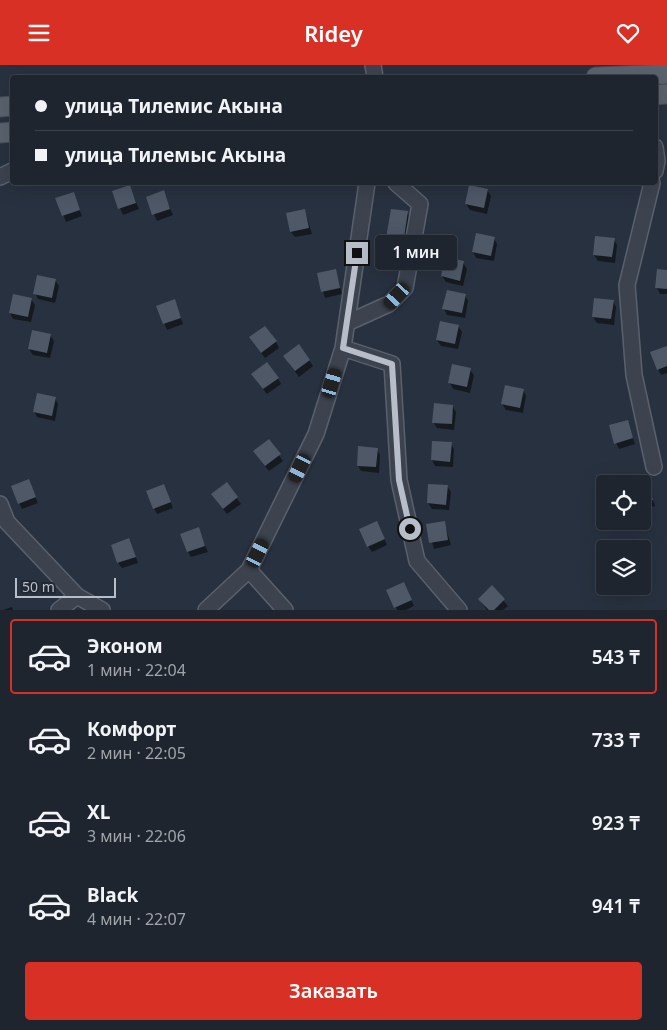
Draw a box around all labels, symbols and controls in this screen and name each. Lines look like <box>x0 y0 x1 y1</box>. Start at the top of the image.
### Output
text: Ridey <box>304 18 363 48</box>
icon: menu <box>25 19 53 47</box>
icon: heart <box>614 19 642 47</box>
text: улица Тилемис Акына <box>65 93 283 119</box>
text: улица Тилемыс Акына <box>65 142 286 168</box>
callout: 1 мин <box>374 235 457 271</box>
text: 1 мин <box>393 241 440 263</box>
route end <box>346 242 368 264</box>
car <box>381 280 412 312</box>
car <box>320 366 343 400</box>
car <box>286 451 313 485</box>
map controls <box>596 475 651 595</box>
button: locate <box>596 475 651 530</box>
route start <box>399 518 421 540</box>
car <box>244 536 271 570</box>
button: layers <box>596 540 651 595</box>
scale bar <box>15 575 116 598</box>
text: 50 m <box>22 577 55 596</box>
text: Эконом <box>87 633 163 659</box>
icon: car <box>27 634 72 679</box>
text: 543 ₸ <box>592 644 640 670</box>
text: 1 мин · 22:04 <box>87 659 186 681</box>
text: Комфорт <box>87 716 176 742</box>
icon: car <box>27 717 72 762</box>
text: 733 ₸ <box>592 727 640 753</box>
text: 2 мин · 22:05 <box>87 742 186 764</box>
text: XL <box>87 799 110 825</box>
icon: car <box>27 800 72 845</box>
text: 923 ₸ <box>592 810 640 836</box>
text: 3 мин · 22:06 <box>87 825 186 847</box>
text: Black <box>87 882 138 908</box>
icon: car <box>27 883 72 928</box>
text: 941 ₸ <box>592 893 640 919</box>
text: 4 мин · 22:07 <box>87 908 186 930</box>
button: Заказать <box>25 962 642 1020</box>

